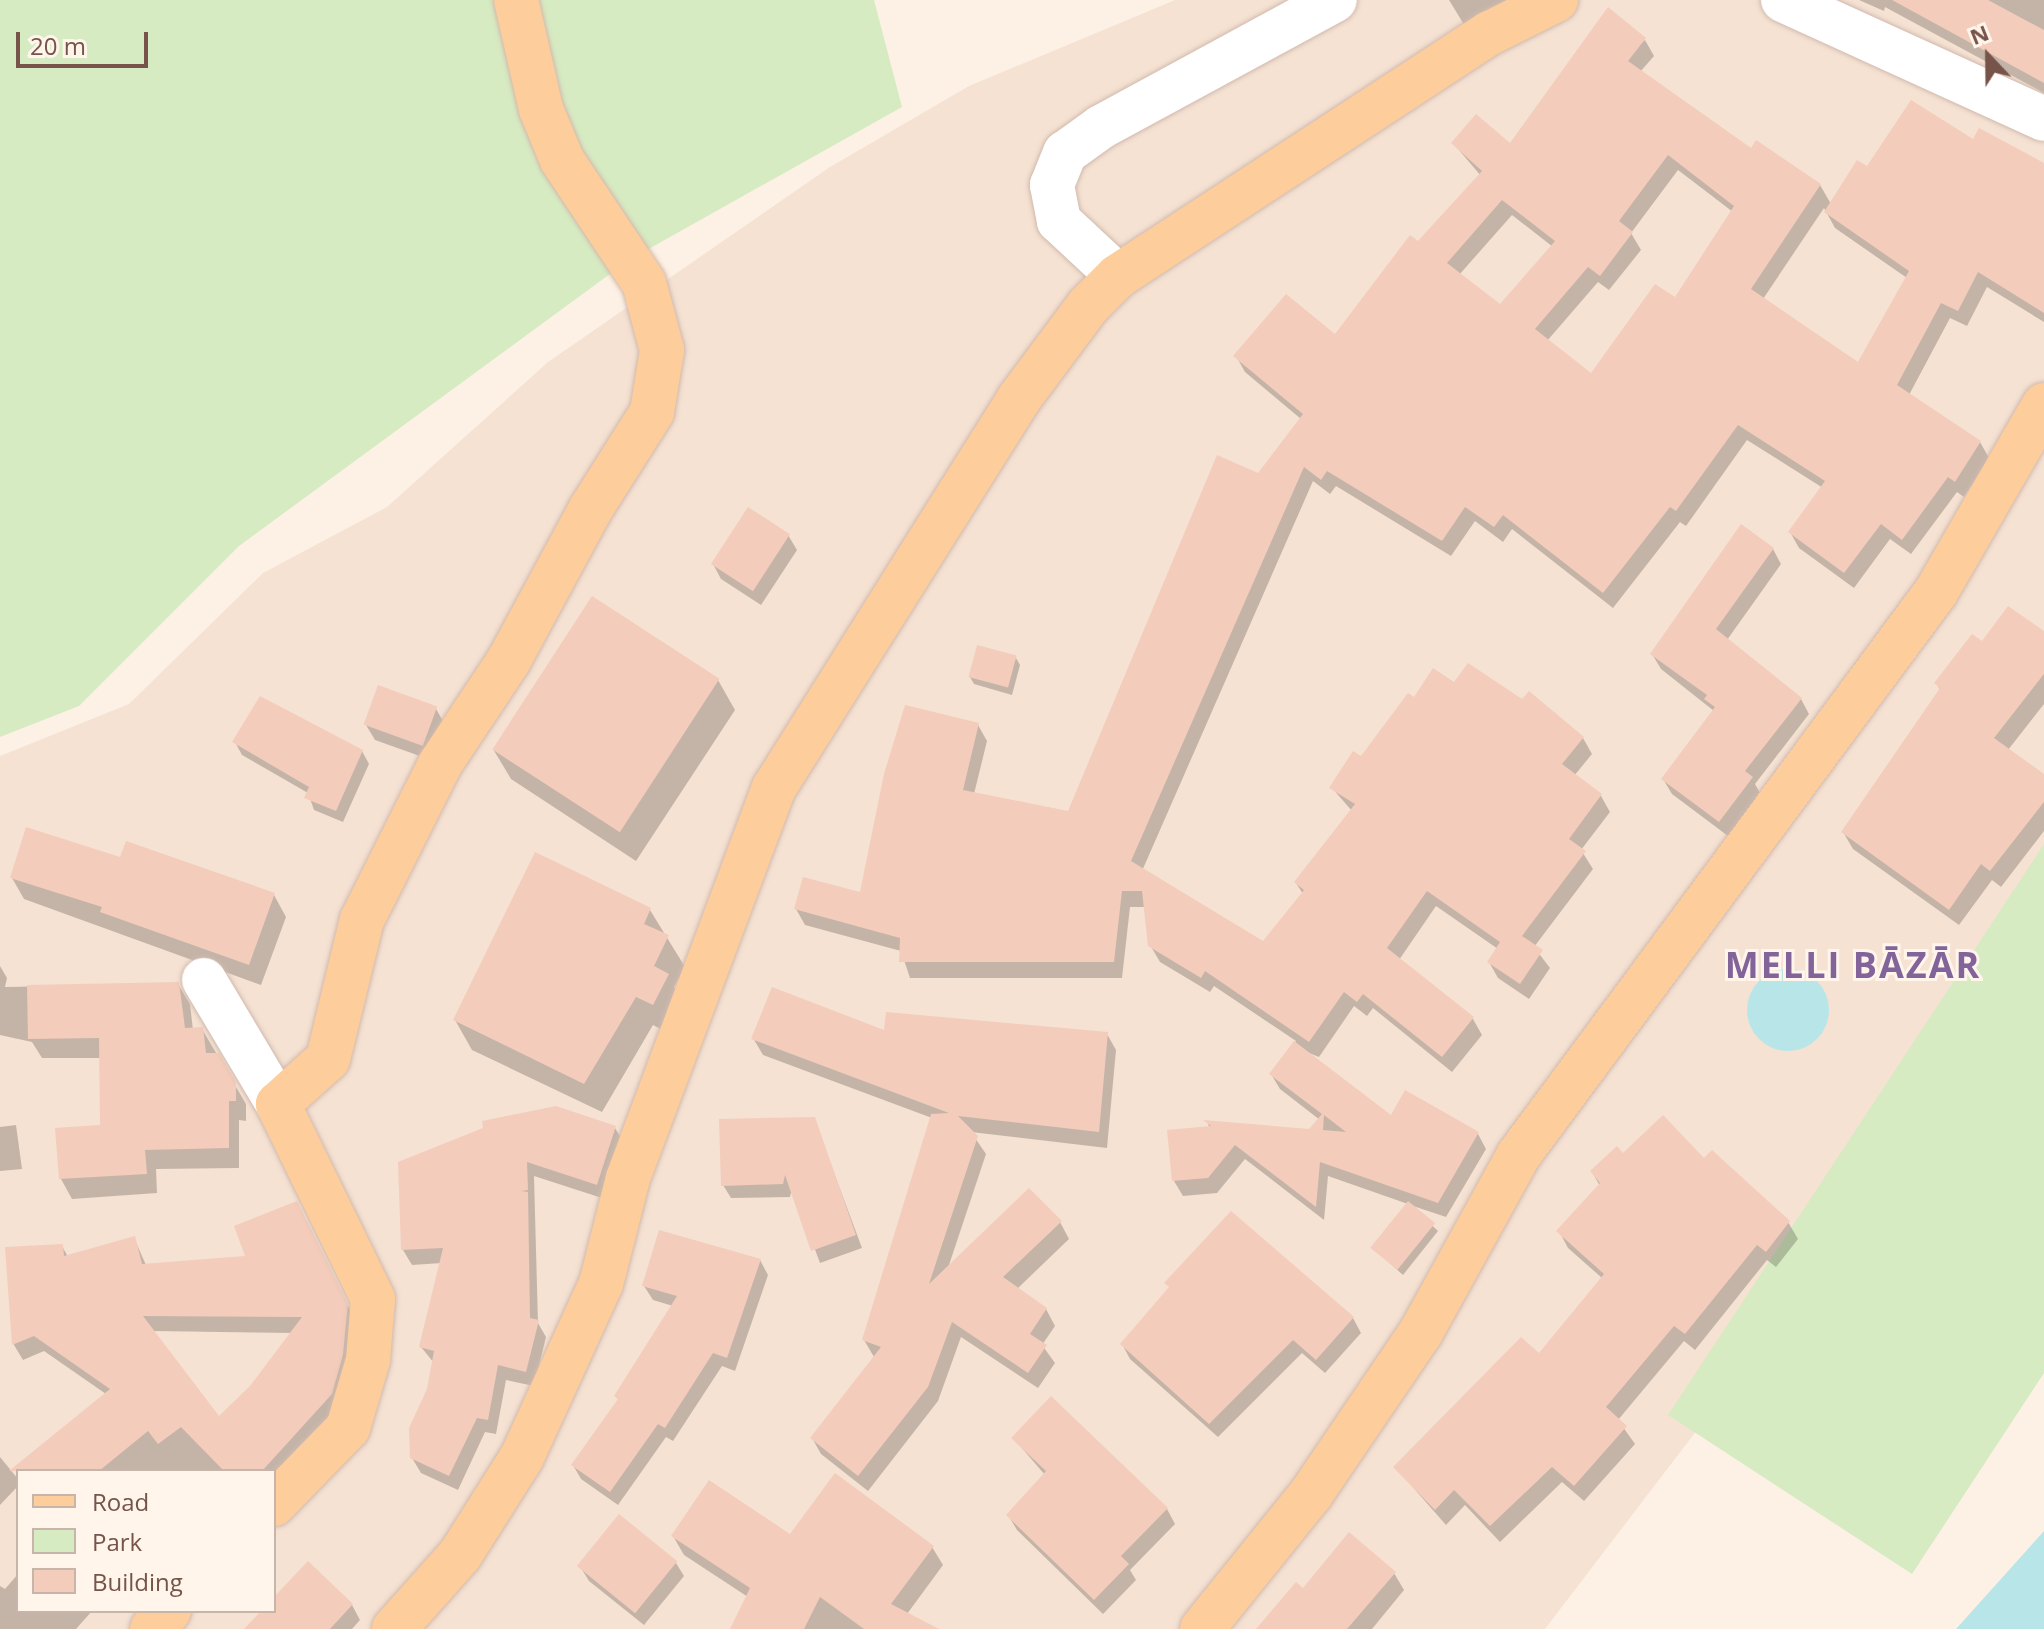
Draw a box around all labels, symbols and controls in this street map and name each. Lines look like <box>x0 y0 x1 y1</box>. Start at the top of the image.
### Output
scale bar <box>20 16 152 66</box>
north arrow <box>1948 16 2028 96</box>
text: N <box>1965 16 1993 51</box>
text: 20 m <box>30 29 86 62</box>
district label: MELLI BĀZĀR <box>1725 943 1981 987</box>
legend <box>16 1469 276 1613</box>
text: Road <box>92 1485 149 1518</box>
text: Park <box>92 1525 142 1558</box>
text: Building <box>92 1565 183 1598</box>

